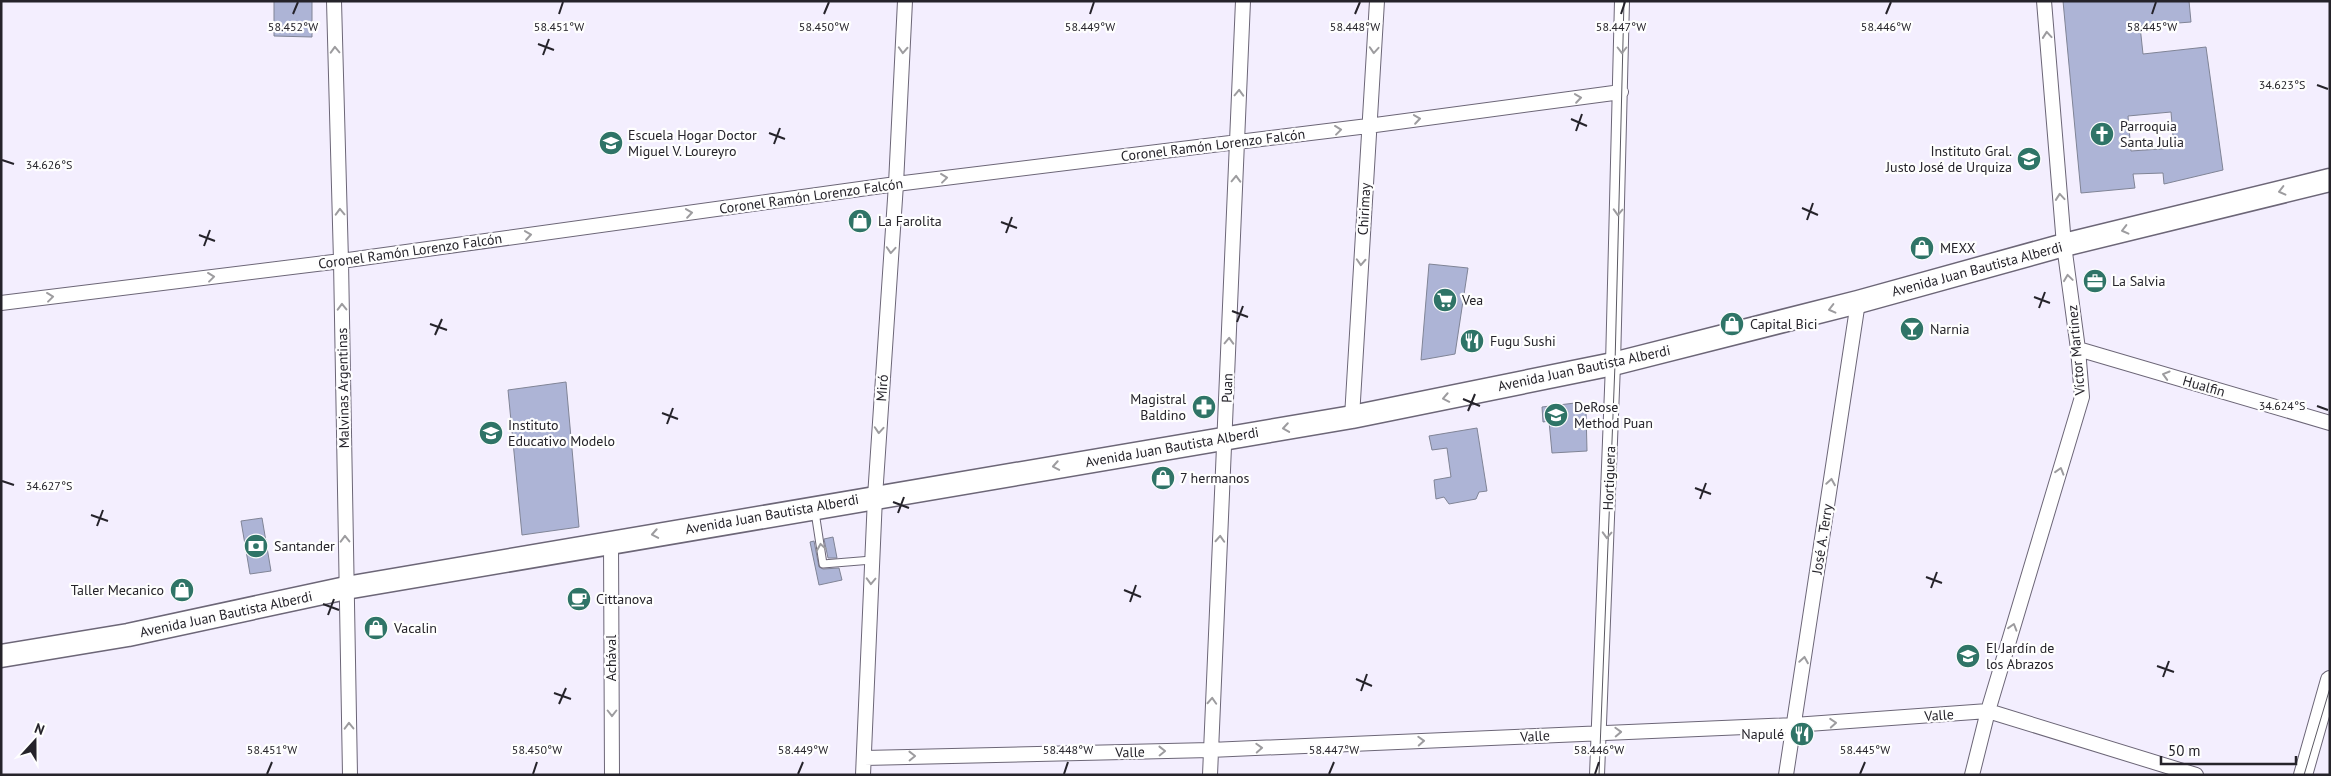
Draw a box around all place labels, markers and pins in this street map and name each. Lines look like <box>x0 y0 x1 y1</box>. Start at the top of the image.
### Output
place label: Parroquia Santa Julia <box>2120 117 2184 151</box>
church icon: Parroquia Santa Julia <box>2089 121 2115 147</box>
place label: Escuela Hogar Doctor Miguel V. Loureyro <box>628 126 757 160</box>
school or university icon: Escuela Hogar Doctor Miguel V. Loureyro <box>598 130 624 156</box>
place label: Instituto Gral. Justo José de Urquiza <box>1885 142 2012 176</box>
school or university icon: Instituto Gral. Justo José de Urquiza <box>2016 146 2042 172</box>
shop icon: La Farolita <box>847 208 873 234</box>
place label: La Farolita <box>878 212 942 230</box>
shop icon: MEXX <box>1909 235 1935 261</box>
place label: MEXX <box>1940 239 1976 257</box>
office icon: La Salvia <box>2082 268 2108 294</box>
place label: La Salvia <box>2112 272 2166 290</box>
supermarket icon: Vea <box>1432 287 1458 313</box>
place label: Vea <box>1461 291 1483 309</box>
shop icon: Capital Bici <box>1719 311 1745 337</box>
place label: Capital Bici <box>1750 315 1818 333</box>
bar icon: Narnia <box>1899 316 1925 342</box>
place label: Narnia <box>1930 320 1970 338</box>
restaurant icon: Fugu Sushi <box>1459 328 1485 354</box>
place label: Fugu Sushi <box>1490 332 1556 350</box>
place label: Magistral Baldino <box>1130 390 1186 424</box>
pharmacy icon: Magistral Baldino <box>1191 394 1217 420</box>
place label: DeRose Method Puan <box>1574 398 1653 432</box>
school or university icon: DeRose Method Puan <box>1543 402 1569 428</box>
place label: Instituto Educativo Modelo <box>508 416 615 450</box>
school or university icon: Instituto Educativo Modelo <box>478 420 504 446</box>
shop icon: 7 hermanos <box>1150 465 1176 491</box>
place label: 7 hermanos <box>1180 469 1250 487</box>
bank icon: Santander <box>243 533 269 559</box>
place label: Santander <box>274 537 335 555</box>
shop icon: Taller Mecanico <box>169 577 195 603</box>
place label: Taller Mecanico <box>71 581 164 599</box>
cafe icon: Cittanova <box>566 586 592 612</box>
place label: Cittanova <box>596 590 653 608</box>
shop icon: Vacalin <box>363 615 389 641</box>
place label: Vacalin <box>393 619 437 637</box>
place label: El Jardín de los Abrazos <box>1986 639 2054 673</box>
school or university icon: El Jardín de los Abrazos <box>1955 643 1981 669</box>
restaurant icon: Napulé <box>1789 721 1815 747</box>
place label: Napulé <box>1741 725 1784 743</box>

